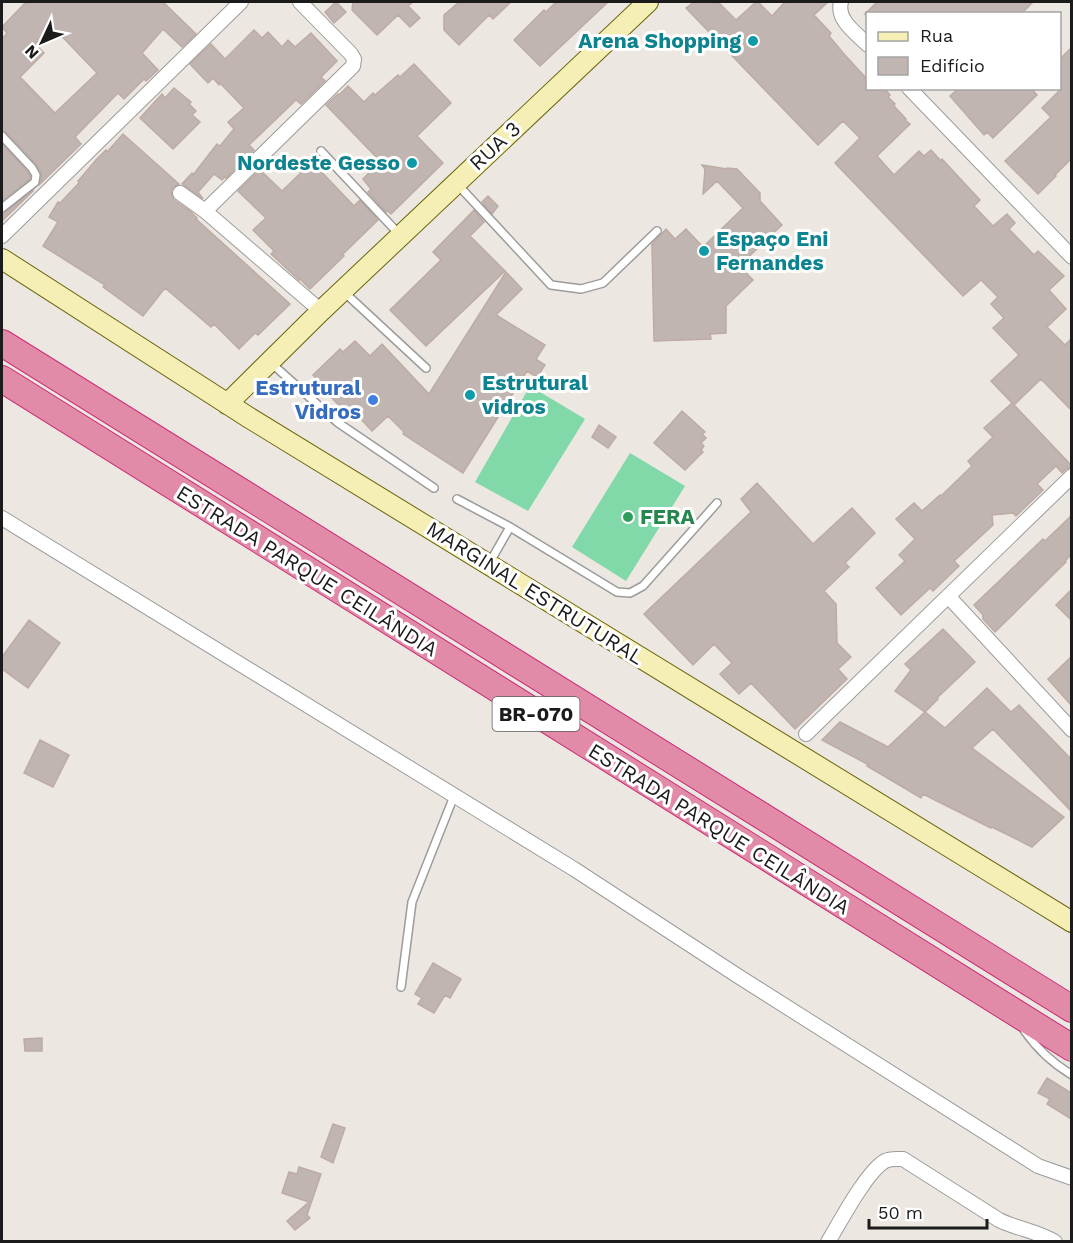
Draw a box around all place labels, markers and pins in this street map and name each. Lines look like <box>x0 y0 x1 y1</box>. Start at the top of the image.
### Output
place label: Arena Shopping <box>578 28 741 53</box>
marker: Arena Shopping <box>746 34 760 48</box>
place label: Nordeste Gesso <box>237 150 400 175</box>
marker: Nordeste Gesso <box>405 156 419 170</box>
place label: Espaço Eni Fernandes <box>716 226 828 275</box>
marker: Espaço Eni Fernandes <box>697 244 711 258</box>
place label: Estrutural vidros <box>481 370 588 419</box>
place label: Estrutural Vidros <box>255 375 361 424</box>
marker: Estrutural vidros <box>463 388 477 402</box>
marker: Estrutural Vidros <box>366 393 380 407</box>
place label: FERA <box>640 504 696 529</box>
marker: FERA <box>621 510 635 524</box>

